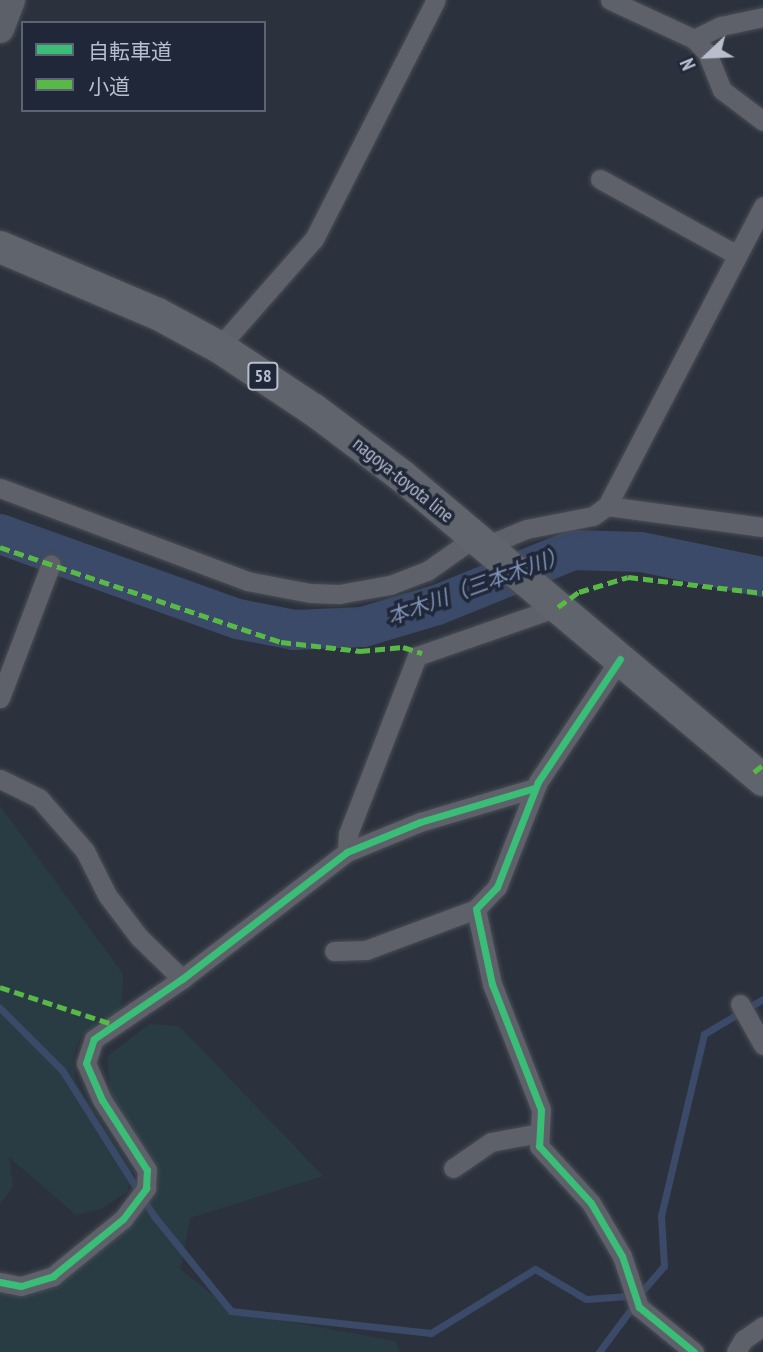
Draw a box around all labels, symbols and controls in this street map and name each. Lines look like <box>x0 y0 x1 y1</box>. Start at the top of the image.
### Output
legend <box>21 21 266 112</box>
north arrow <box>672 21 742 91</box>
text: 自転車道 <box>88 38 172 65</box>
text: N <box>675 55 701 74</box>
text: 小道 <box>88 73 130 100</box>
road number: 58 <box>247 362 279 390</box>
street label: nagoya-toyota line <box>348 433 458 527</box>
water label: 本木川（三本木川） <box>384 542 570 630</box>

